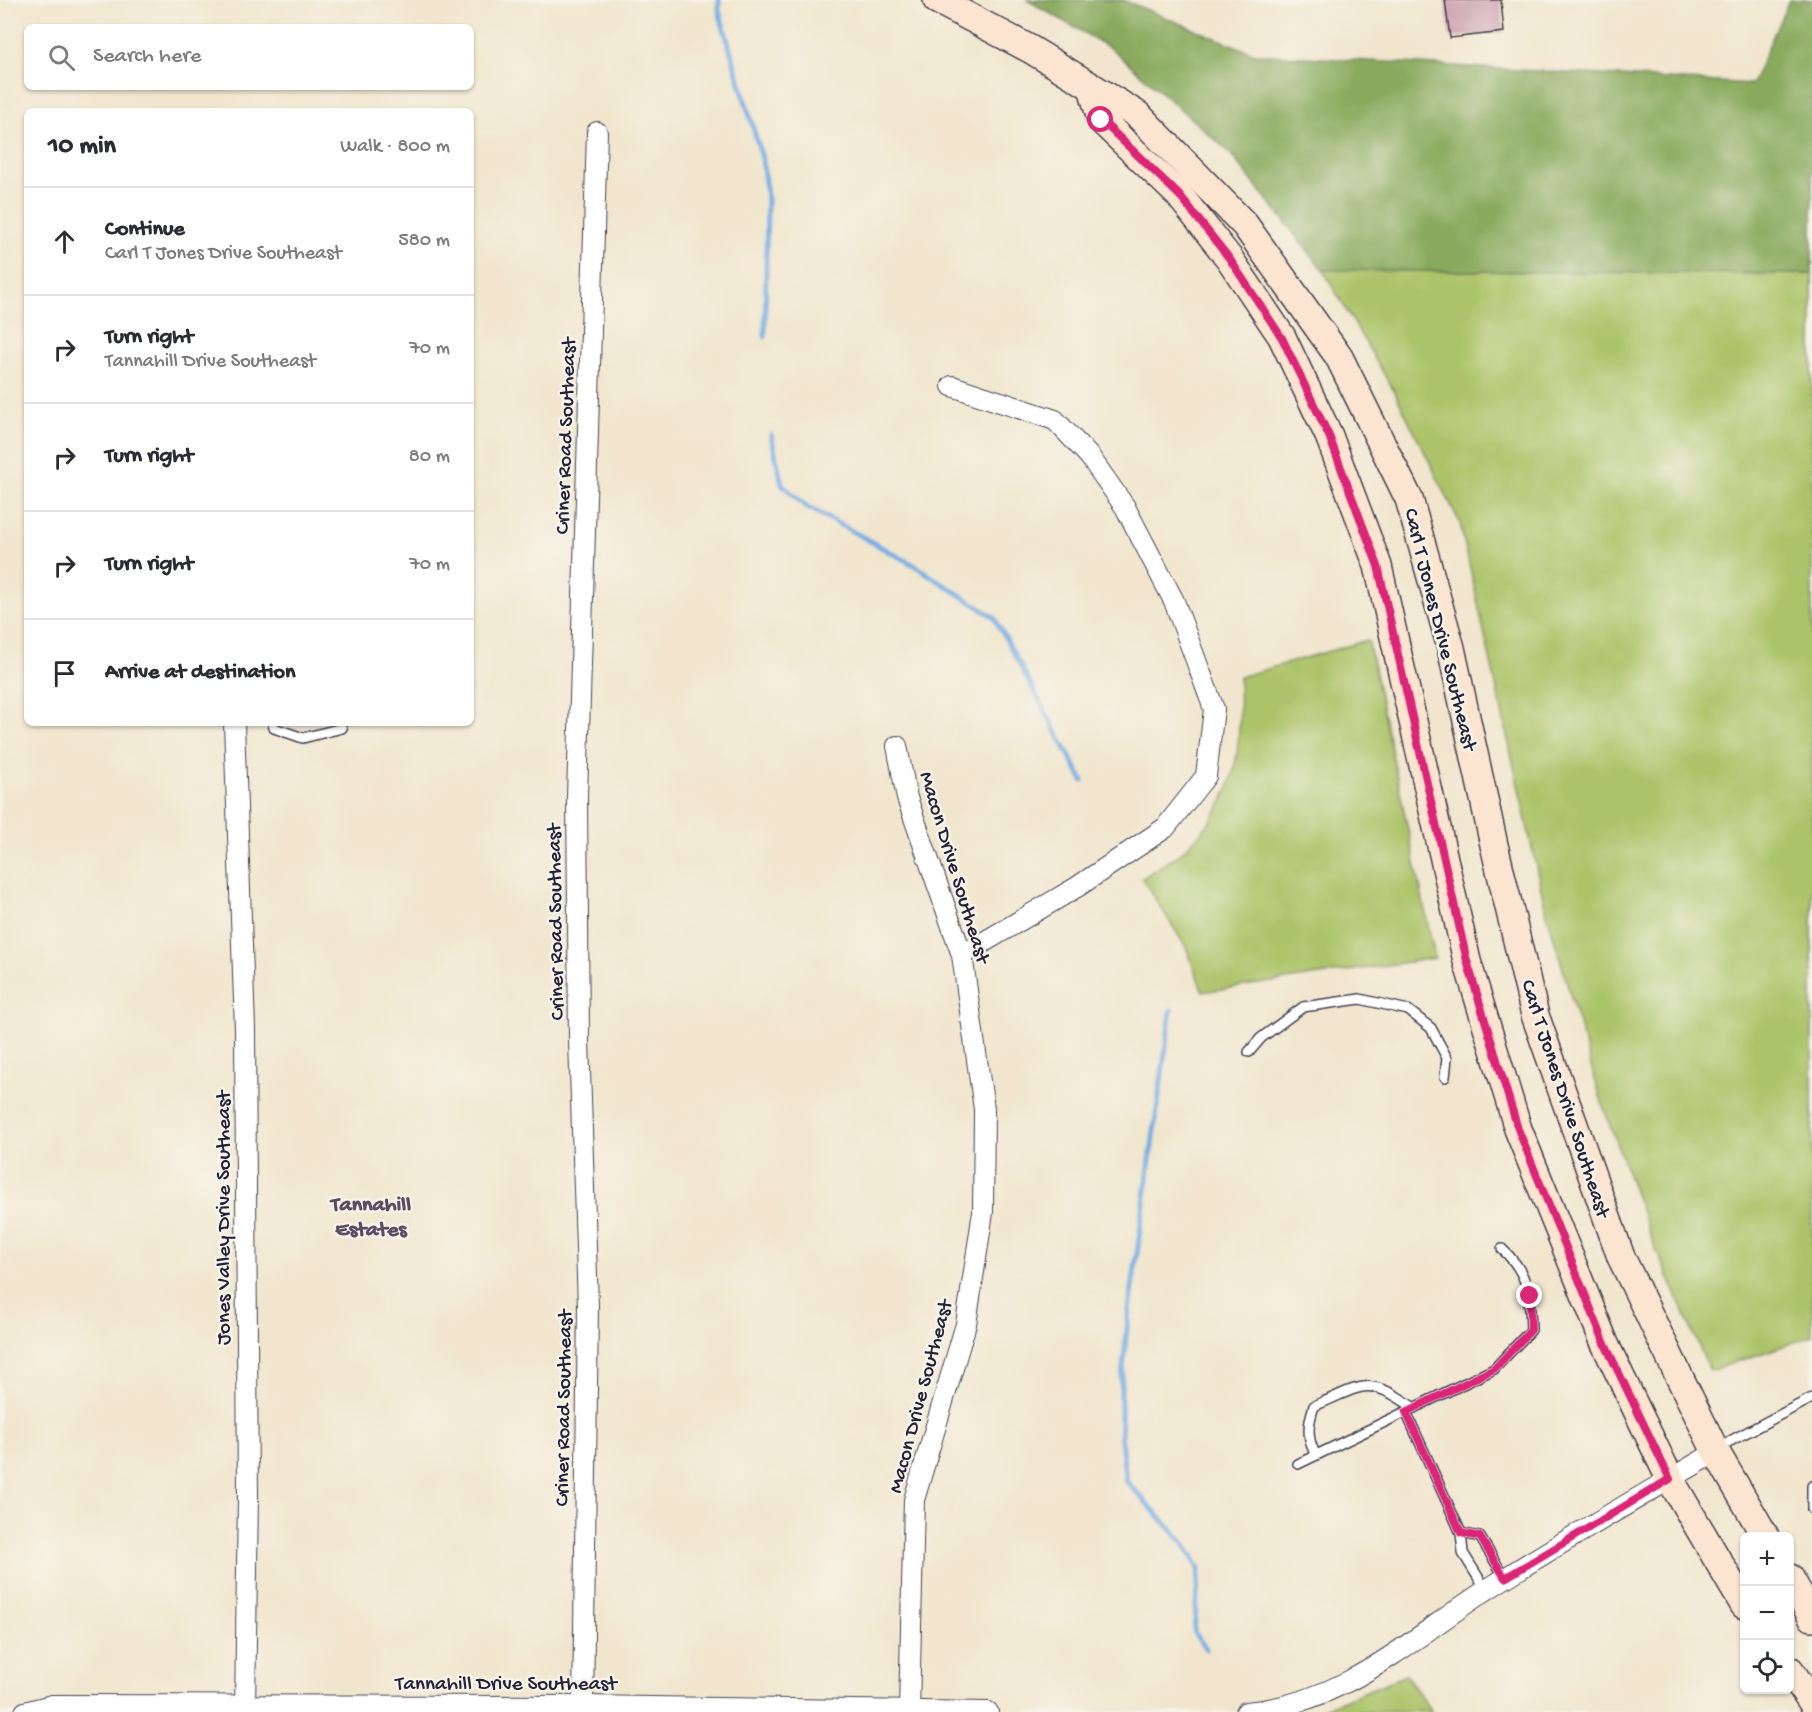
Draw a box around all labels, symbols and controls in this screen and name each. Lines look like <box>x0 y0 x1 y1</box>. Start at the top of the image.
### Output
search box <box>24 24 474 90</box>
icon: search <box>45 41 78 74</box>
text: Search here <box>93 44 201 70</box>
route start <box>1087 106 1113 132</box>
text: 10 min <box>48 132 116 163</box>
text: Walk · 800 m <box>340 136 450 159</box>
text: Continue <box>105 217 185 243</box>
icon: ahead <box>48 225 81 258</box>
text: 580 m <box>398 230 450 253</box>
text: Carl T Jones Drive Southeast <box>105 243 342 266</box>
text: Turn right <box>105 325 193 351</box>
icon: right <box>48 333 81 366</box>
street label: Criner Road Southeast <box>552 335 584 535</box>
text: 70 m <box>409 338 450 361</box>
text: Tannahill Drive Southeast <box>105 351 316 374</box>
icon: right <box>48 441 81 474</box>
text: Turn right <box>105 444 193 470</box>
text: 80 m <box>409 446 450 469</box>
street label: Carl T Jones Drive Southeast <box>1396 506 1481 756</box>
icon: right <box>48 549 81 582</box>
text: Turn right <box>105 552 193 578</box>
text: 70 m <box>409 554 450 577</box>
icon: arrive <box>48 657 81 690</box>
text: Arrive at destination <box>105 660 295 686</box>
street label: Macon Drive Southeast <box>912 769 994 969</box>
street label: Criner Road Southeast <box>543 821 572 1020</box>
street label: Carl T Jones Drive Southeast <box>1513 977 1615 1223</box>
street label: Jones Valley Drive Southeast <box>213 1088 238 1345</box>
district label: Tannahill Estates <box>329 1193 411 1244</box>
route end <box>1516 1282 1542 1308</box>
street label: Macon Drive Southeast <box>885 1295 961 1496</box>
street label: Criner Road Southeast <box>551 1307 580 1507</box>
map controls <box>1740 1532 1794 1694</box>
button: + <box>1740 1532 1794 1586</box>
button: − <box>1740 1586 1794 1640</box>
button: locate <box>1740 1640 1794 1694</box>
street label: Tannahill Drive Southeast <box>394 1673 619 1698</box>

